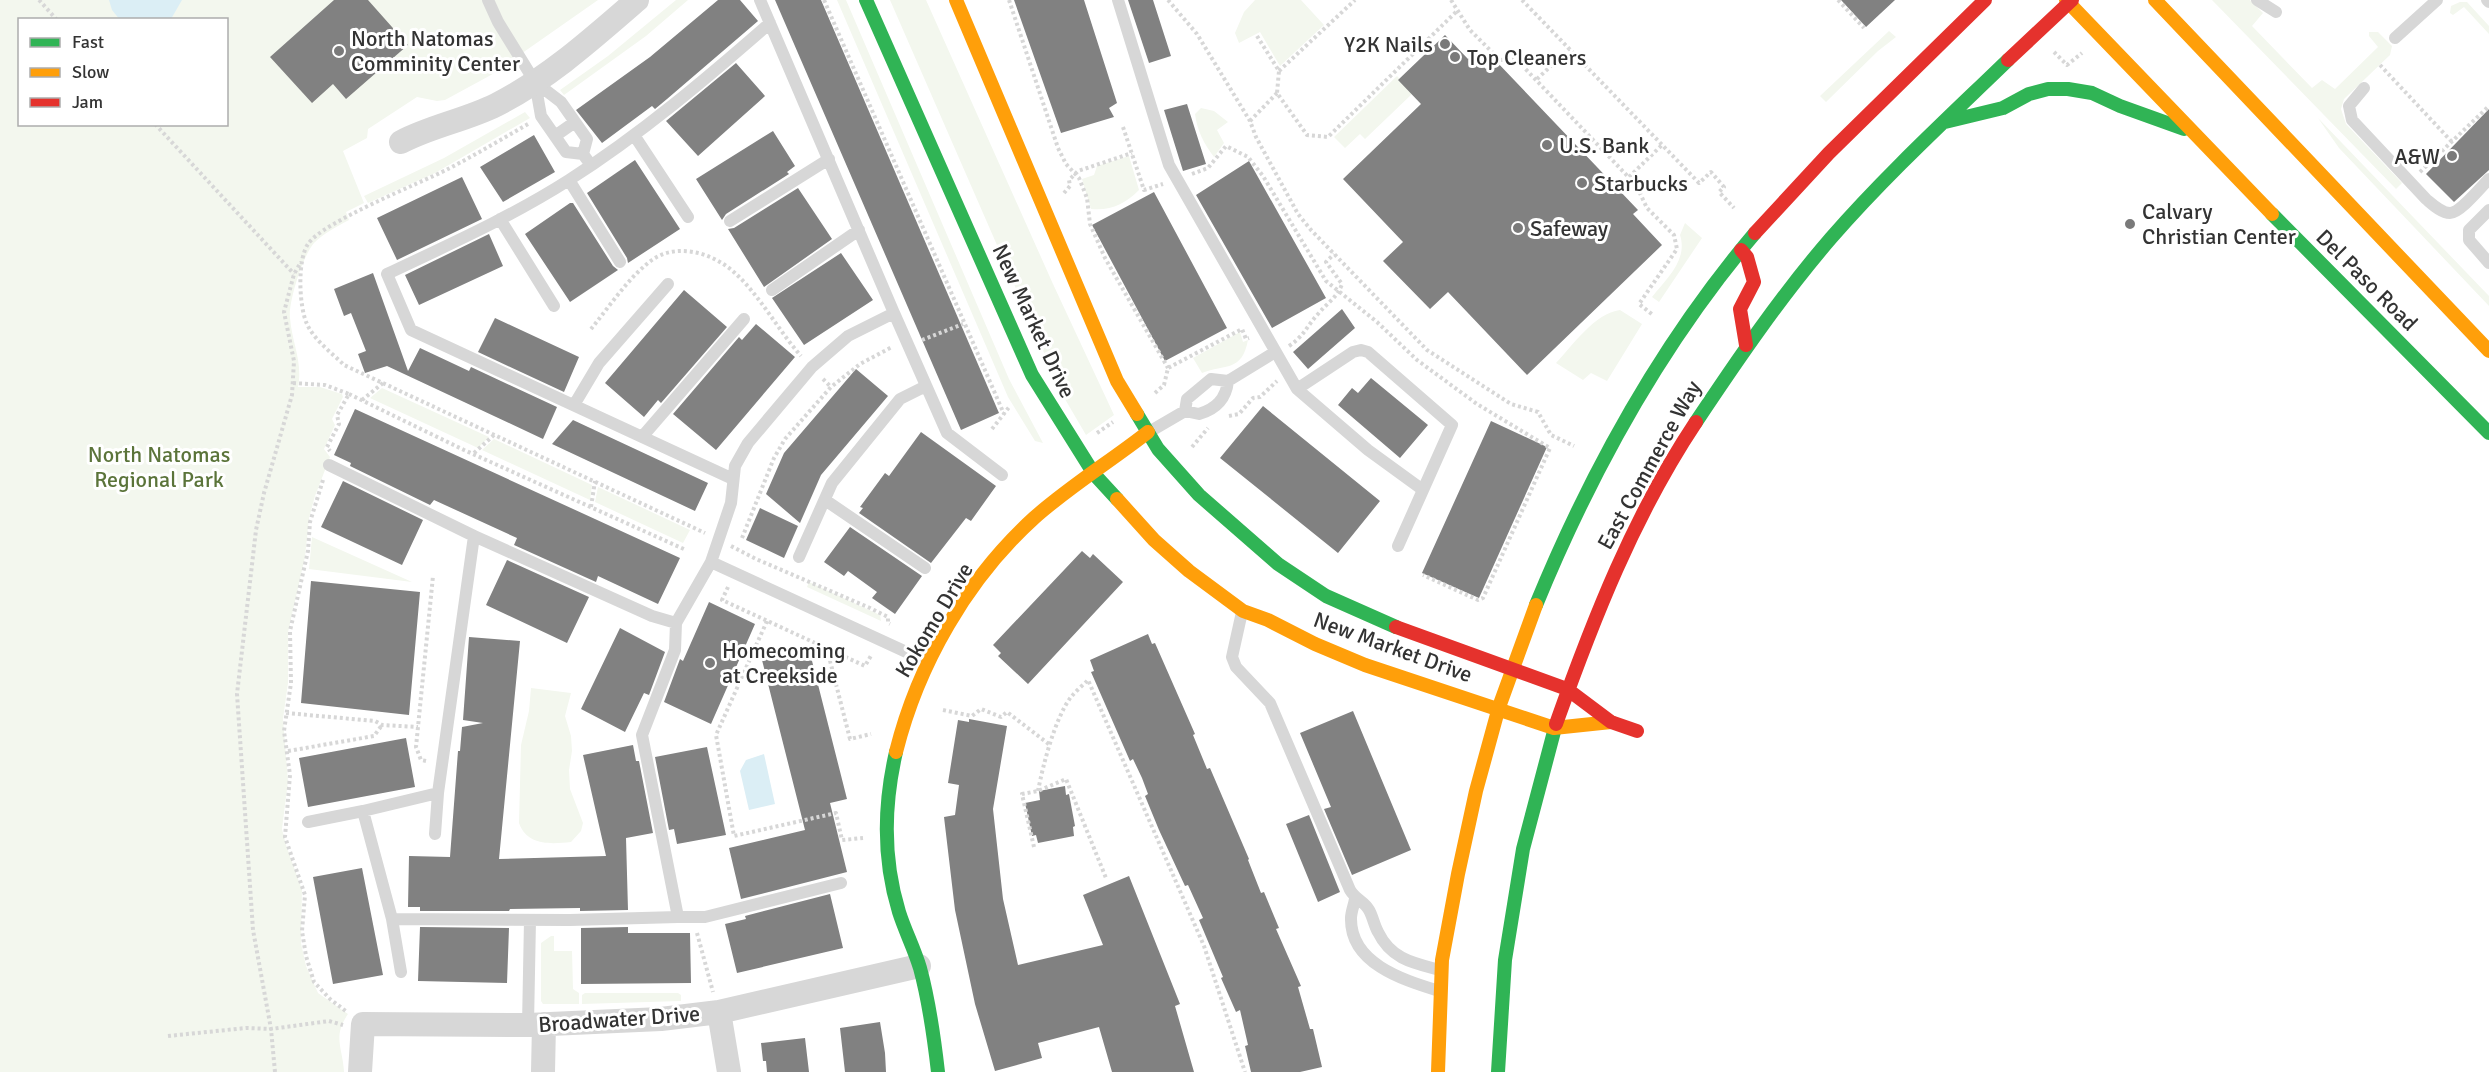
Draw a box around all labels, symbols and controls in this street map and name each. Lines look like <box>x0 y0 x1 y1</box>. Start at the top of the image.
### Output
legend <box>18 18 228 126</box>
place label: North Natomas Comminity Center <box>351 25 520 77</box>
text: Fast <box>72 31 104 53</box>
place label: Y2K Nails <box>1344 31 1433 58</box>
marker: Y2K Nails <box>1438 37 1452 51</box>
marker: North Natomas Comminity Center <box>332 44 346 58</box>
place label: Top Cleaners <box>1467 44 1586 71</box>
marker: Top Cleaners <box>1448 50 1462 64</box>
text: Slow <box>72 61 109 83</box>
text: Jam <box>72 91 103 113</box>
place label: U.S. Bank <box>1559 132 1649 159</box>
marker: U.S. Bank <box>1540 138 1554 152</box>
place label: A&W <box>2394 143 2440 170</box>
marker: A&W <box>2445 149 2459 163</box>
place label: Starbucks <box>1594 170 1688 197</box>
marker: Starbucks <box>1575 176 1589 190</box>
place label: Calvary Christian Center <box>2142 198 2296 250</box>
place label: Safeway <box>1530 215 1609 242</box>
marker: Calvary Christian Center <box>2123 217 2137 231</box>
marker: Safeway <box>1511 221 1525 235</box>
street label: Del Paso Road <box>2311 224 2423 336</box>
street label: New Market Drive <box>987 240 1081 402</box>
street label: East Commerce Way <box>1591 375 1707 554</box>
park label: North Natomas Regional Park <box>88 441 230 493</box>
street label: Kokomo Drive <box>889 558 979 682</box>
street label: New Market Drive <box>1310 606 1476 688</box>
place label: Homecoming at Creekside <box>722 637 846 689</box>
marker: Homecoming at Creekside <box>703 656 717 670</box>
street label: Broadwater Drive <box>537 1000 701 1038</box>

